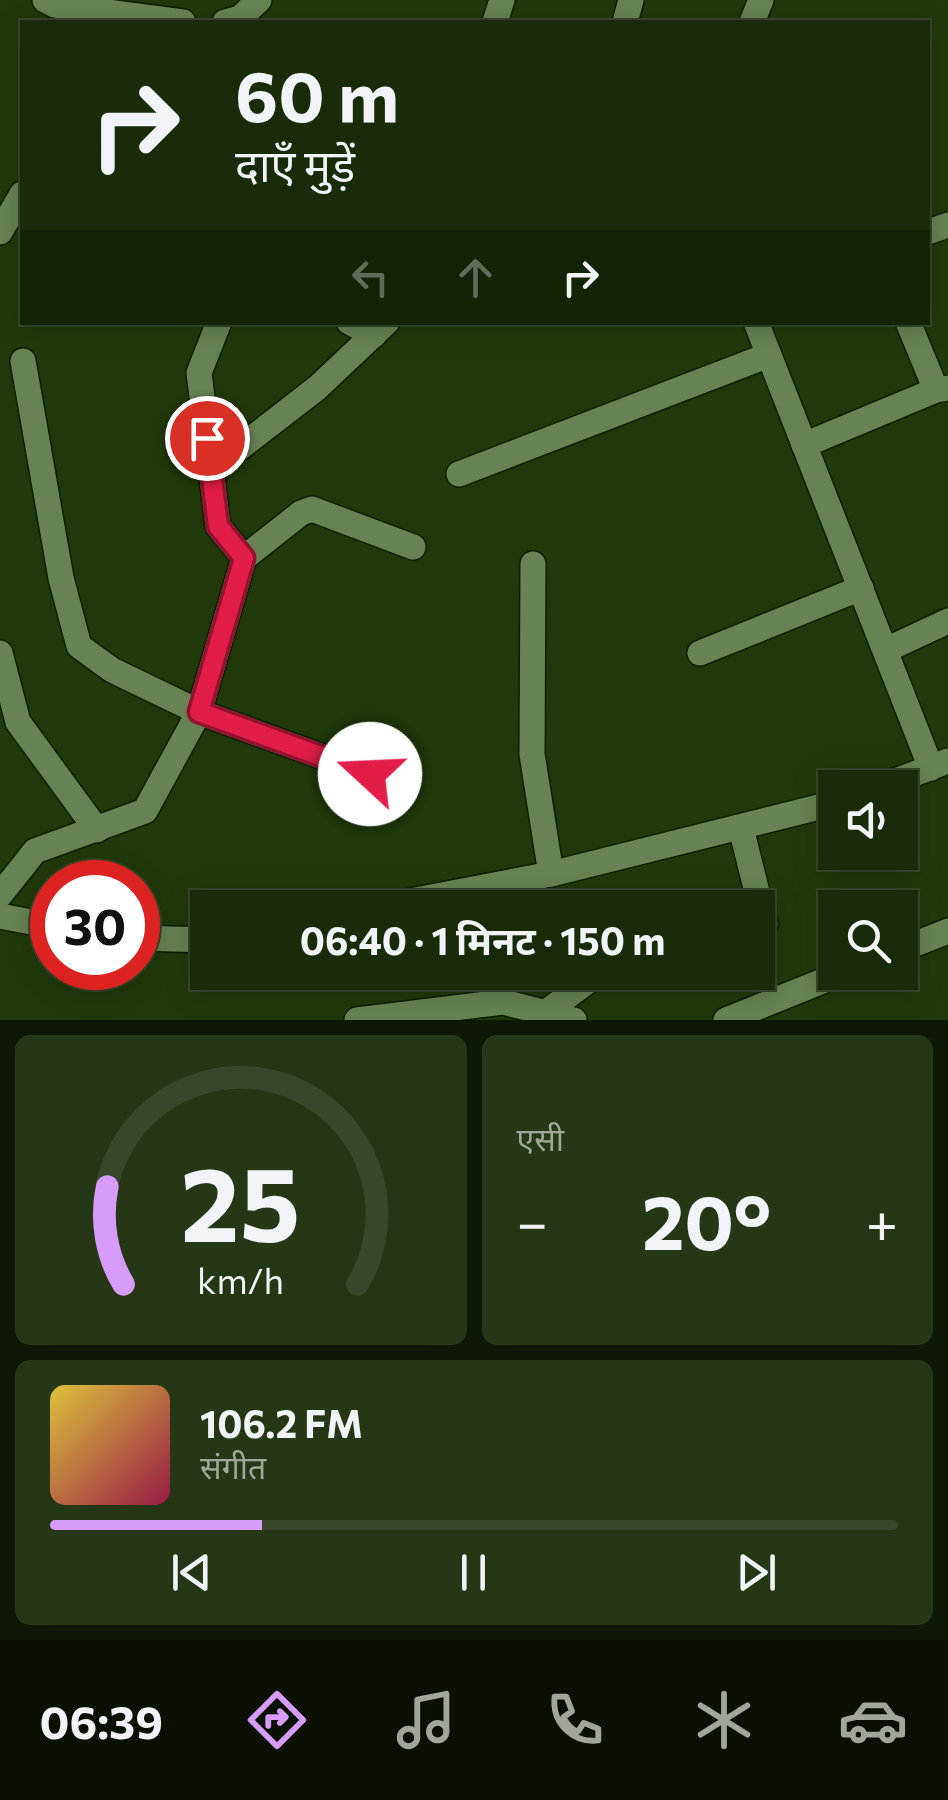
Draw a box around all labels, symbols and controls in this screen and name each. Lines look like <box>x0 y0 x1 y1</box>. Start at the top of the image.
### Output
text: 60 m <box>235 51 399 136</box>
icon: right <box>70 60 200 190</box>
text: दाएँ मुड़ें <box>235 136 355 191</box>
icon: left <box>343 250 398 305</box>
icon: ahead <box>448 250 503 305</box>
icon: right <box>553 250 608 305</box>
pin <box>165 396 250 481</box>
icon: arrive <box>180 411 235 466</box>
position arrow <box>318 722 422 826</box>
map controls <box>818 770 918 990</box>
button: sound <box>818 770 918 870</box>
speed limit sign: 30 <box>30 860 160 990</box>
button: search <box>818 890 918 990</box>
text: 06:40 · 1 मिनट · 150 m <box>300 916 665 963</box>
text: एसी <box>517 1118 564 1158</box>
text: 25 <box>181 1136 301 1263</box>
text: 20° <box>642 1174 771 1265</box>
text: − <box>517 1187 548 1254</box>
text: + <box>866 1187 898 1254</box>
text: km/h <box>197 1258 284 1301</box>
text: 106.2 FM <box>200 1399 363 1446</box>
text: संगीत <box>200 1446 266 1486</box>
icon: previous <box>164 1545 219 1600</box>
icon: pause <box>446 1545 501 1600</box>
icon: next <box>729 1545 784 1600</box>
icon: directions <box>242 1685 312 1755</box>
icon: music <box>391 1685 461 1755</box>
icon: phone <box>540 1685 610 1755</box>
icon: climate <box>689 1685 759 1755</box>
icon: car <box>838 1685 908 1755</box>
text: 06:39 <box>40 1693 163 1748</box>

